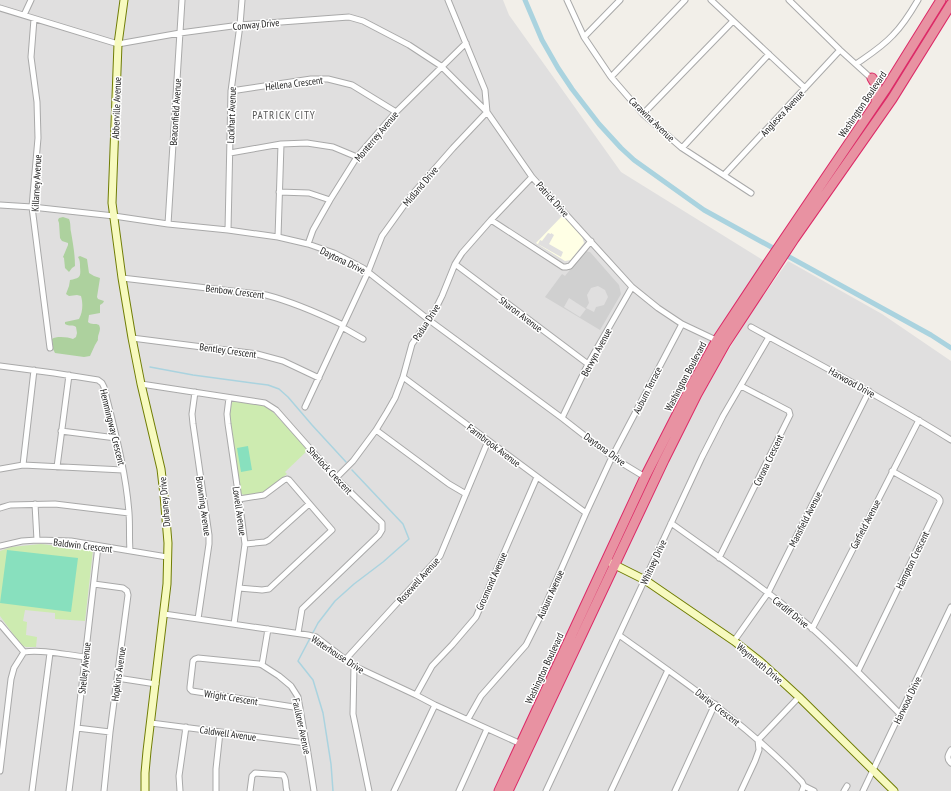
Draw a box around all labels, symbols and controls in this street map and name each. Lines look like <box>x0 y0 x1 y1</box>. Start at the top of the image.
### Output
street label: Conway Drive <box>232 16 280 33</box>
street label: Washington Boulevard <box>835 69 889 140</box>
street label: Hellena Crescent <box>264 73 324 93</box>
street label: Abberville Avenue <box>109 77 124 139</box>
street label: Beaconfield Avenue <box>167 78 184 146</box>
street label: Lockhart Avenue <box>224 86 239 144</box>
street label: Anglesea Avenue <box>758 87 807 139</box>
street label: Carawina Avenue <box>626 94 677 144</box>
district label: PATRICK CITY <box>252 108 316 122</box>
street label: Monterrey Avenue <box>351 108 401 164</box>
street label: Killarney Avenue <box>29 154 44 212</box>
street label: Midland Drive <box>400 164 441 209</box>
street label: Patrick Drive <box>533 179 572 220</box>
street label: Daytona Drive <box>318 244 368 277</box>
street label: Benbow Crescent <box>205 281 265 302</box>
street label: Sharon Avenue <box>496 294 545 335</box>
street label: Padua Drive <box>410 301 443 343</box>
street label: Berwyn Avenue <box>578 326 615 379</box>
street label: Washington Boulevard <box>662 339 709 413</box>
street label: Bentley Crescent <box>199 340 257 361</box>
street label: Auburn Terrace <box>630 364 665 416</box>
street label: Harwood Drive <box>826 364 877 401</box>
street label: Hemmingway Crescent <box>97 388 128 467</box>
street label: Farmbrook Avenue <box>464 421 523 470</box>
street label: Daytona Drive <box>581 430 628 469</box>
street label: Corona Crescent <box>750 432 787 488</box>
street label: Sherlock Crescent <box>304 444 355 497</box>
street label: Browning Avenue <box>193 475 214 537</box>
street label: Duhaney Drive <box>156 476 173 527</box>
street label: Lowell Avenue <box>230 486 249 537</box>
street label: Mansfield Avenue <box>786 489 825 549</box>
street label: Garfield Avenue <box>847 497 883 551</box>
street label: Hampton Crescent <box>893 529 932 591</box>
street label: Baldwin Crescent <box>53 535 113 556</box>
street label: Whitney Drive <box>637 538 670 587</box>
street label: Grosmond Avenue <box>473 550 510 612</box>
street label: Rosewell Avenue <box>394 554 443 606</box>
street label: Auburn Avenue <box>534 568 567 621</box>
street label: Cardiff Drive <box>770 594 812 631</box>
street label: Washington Boulevard <box>522 631 567 706</box>
street label: Waterhouse Drive <box>309 632 367 676</box>
street label: Weymouth Drive <box>734 640 786 687</box>
street label: Shelley Avenue <box>75 641 94 695</box>
street label: Hopkins Avenue <box>108 646 129 702</box>
street label: Harwood Drive <box>890 674 925 726</box>
street label: Darley Crescent <box>693 686 743 729</box>
street label: Wright Crescent <box>203 687 259 708</box>
street label: Faulkner Avenue <box>289 697 314 755</box>
street label: Caldwell Avenue <box>199 723 257 744</box>

